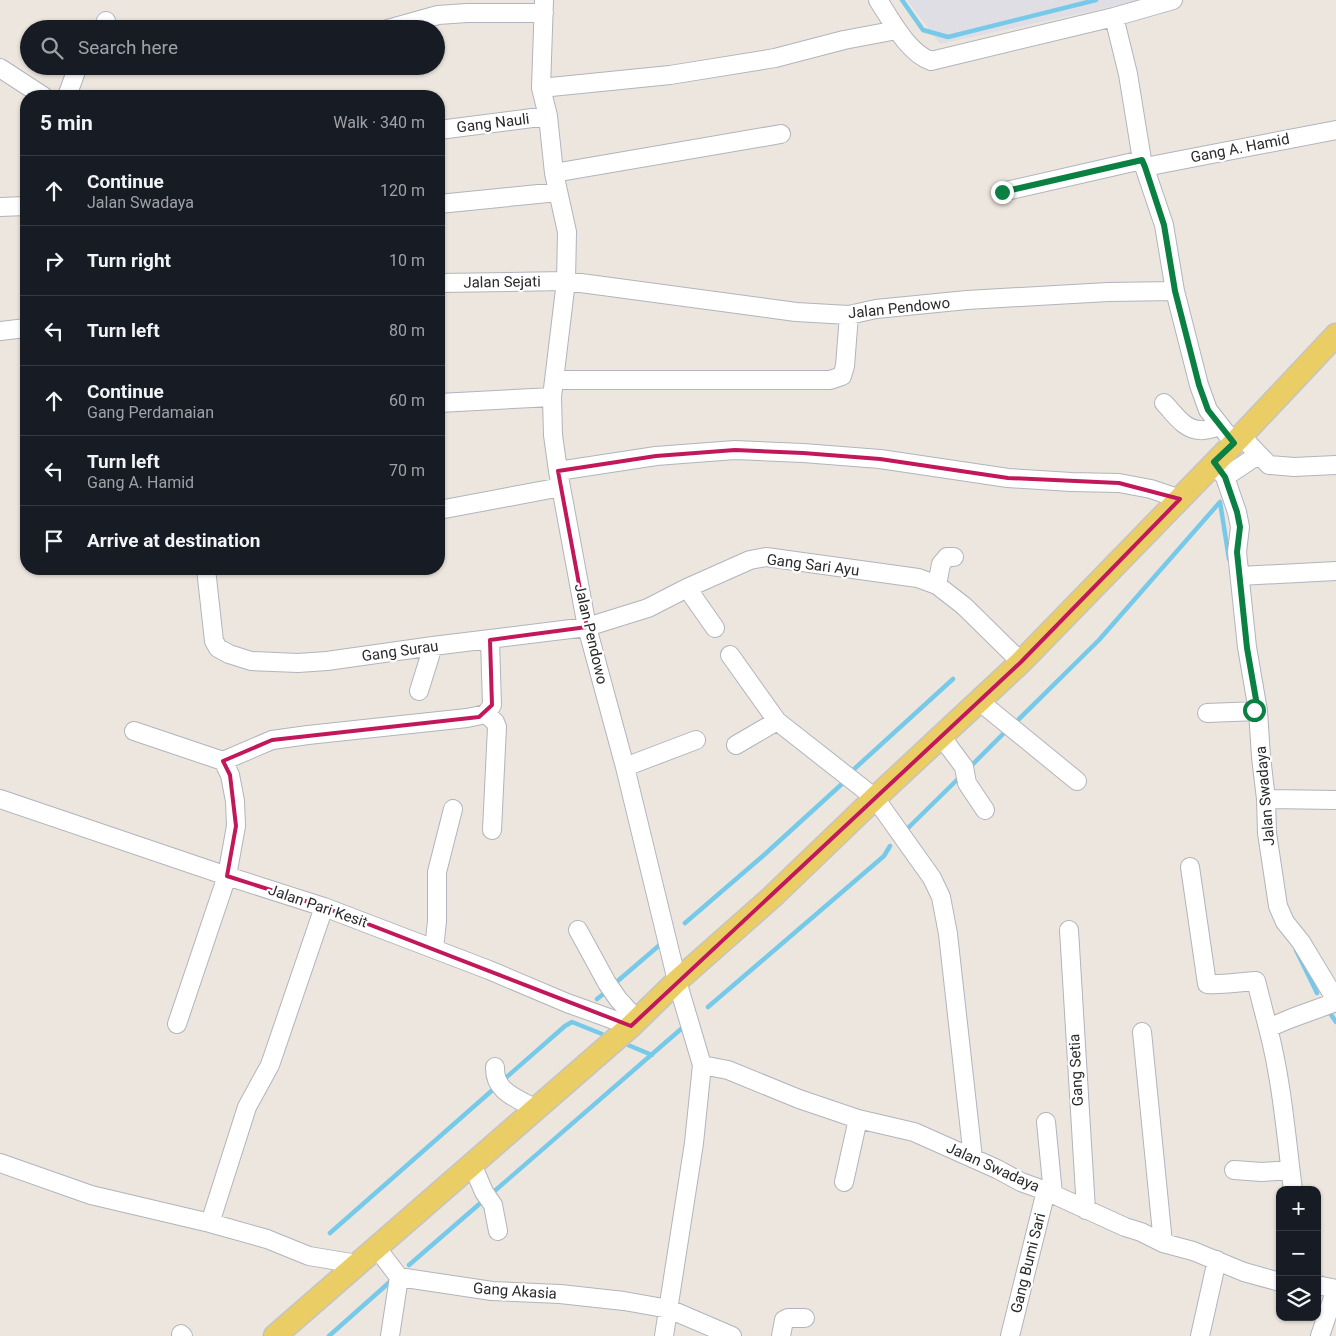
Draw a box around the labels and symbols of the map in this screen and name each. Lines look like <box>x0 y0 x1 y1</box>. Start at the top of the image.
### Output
street label: Gang Nauli <box>456 110 530 136</box>
street label: Gang A. Hamid <box>1189 130 1291 166</box>
route end <box>991 181 1014 204</box>
street label: Jalan Sejati <box>463 272 541 292</box>
street label: Jalan Pendowo <box>847 294 951 322</box>
street label: Gang Sari Ayu <box>766 550 860 580</box>
street label: Jalan Pendowo <box>571 582 611 686</box>
street label: Gang Surau <box>361 637 439 665</box>
route start <box>1243 699 1266 722</box>
street label: Jalan Swadaya <box>1252 745 1278 847</box>
street label: Jalan Pari Kesit <box>266 881 370 931</box>
street label: Gang Setia <box>1065 1033 1087 1107</box>
street label: Jalan Swadaya <box>944 1138 1042 1196</box>
street label: Gang Bumi Sari <box>1007 1211 1049 1315</box>
street label: Gang Akasia <box>473 1279 557 1303</box>

